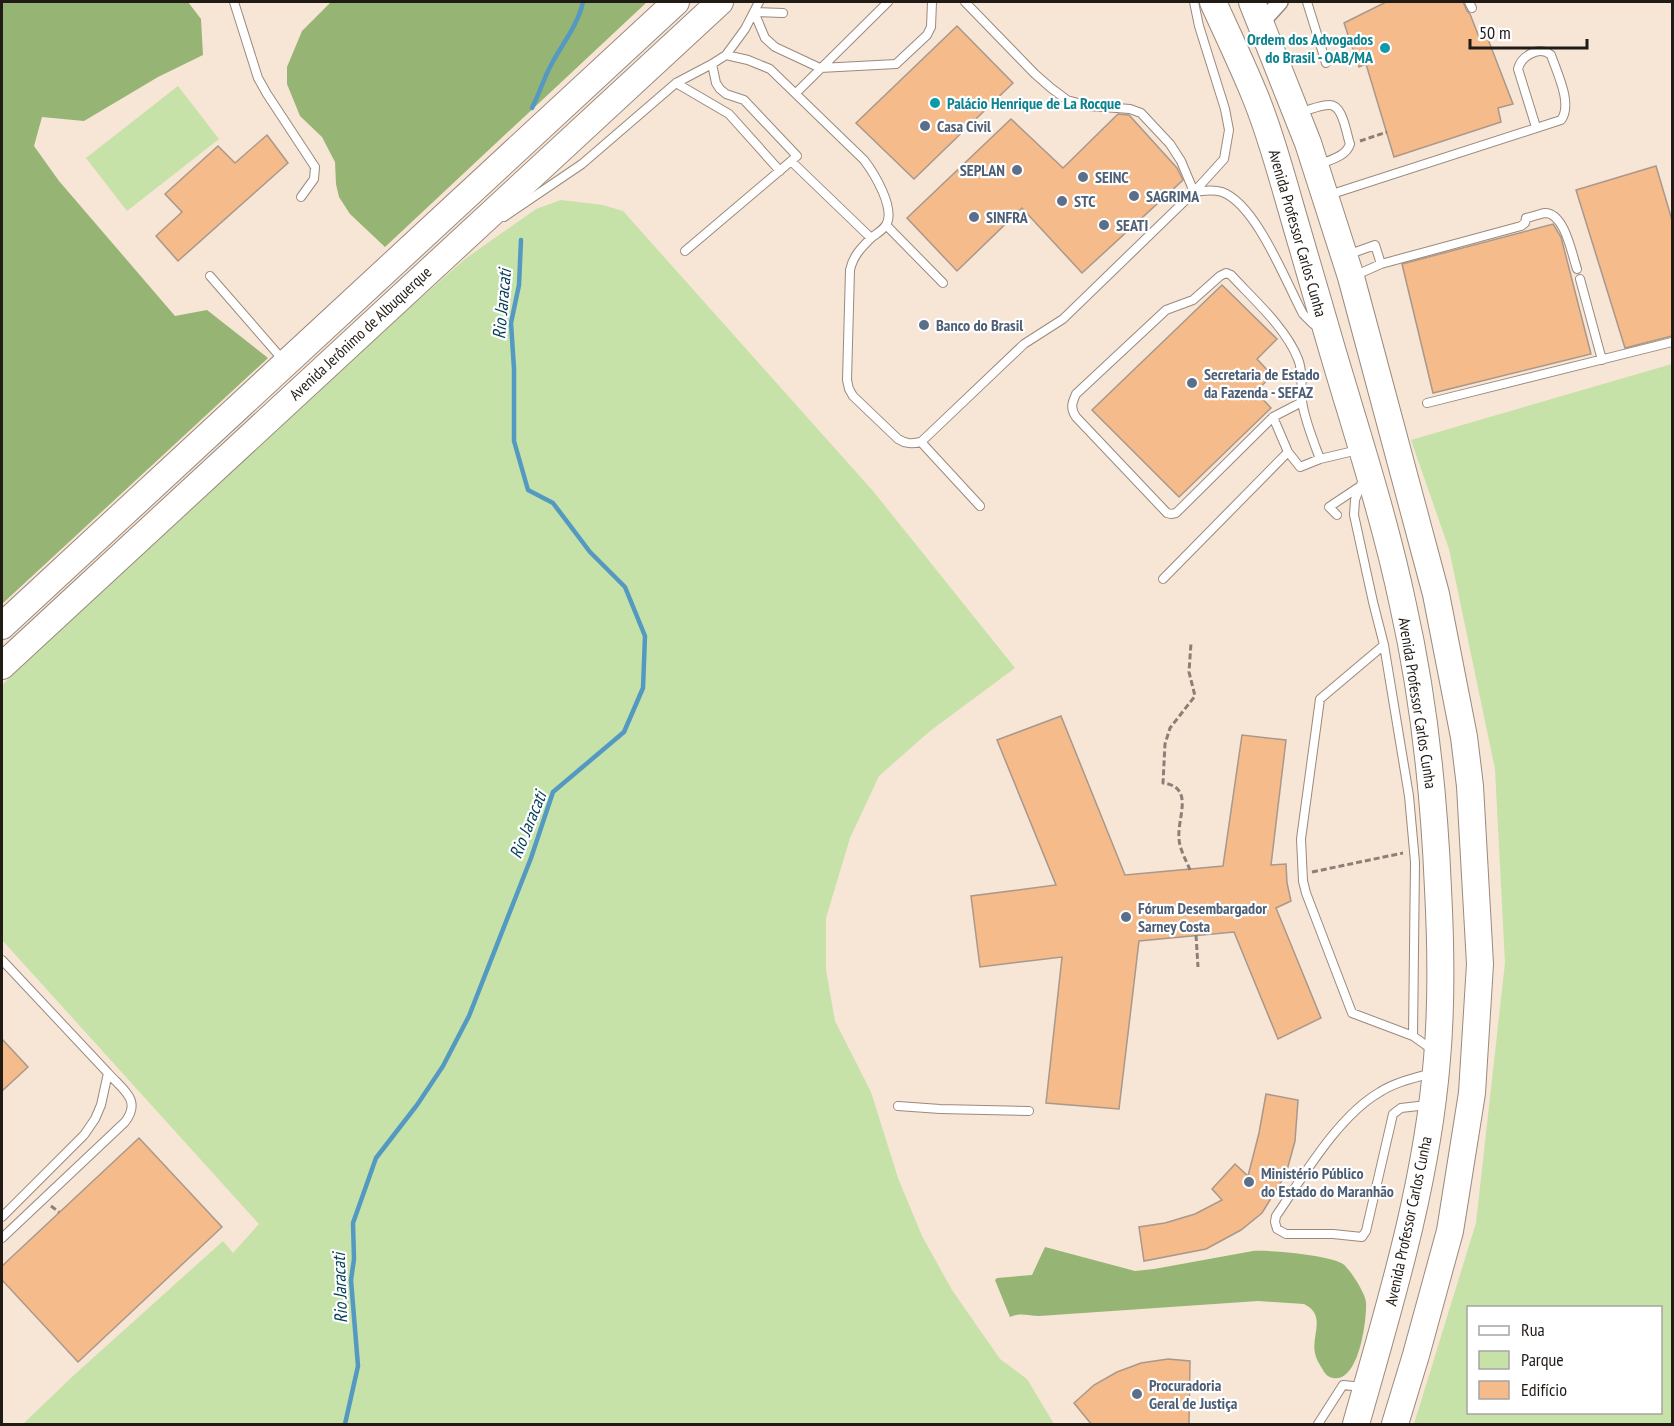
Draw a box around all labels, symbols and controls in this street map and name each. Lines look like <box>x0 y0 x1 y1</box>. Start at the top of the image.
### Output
scale bar <box>1470 12 1587 50</box>
text: 50 m <box>1479 21 1511 44</box>
place label: Ordem dos Advogados do Brasil - OAB/MA <box>1247 29 1374 67</box>
marker: Ordem dos Advogados do Brasil - OAB/MA <box>1378 41 1392 55</box>
place label: Palácio Henrique de La Rocque <box>947 93 1121 113</box>
marker: Palácio Henrique de La Rocque <box>928 96 942 110</box>
place label: Casa Civil <box>937 116 991 136</box>
marker: Casa Civil <box>918 119 932 133</box>
street label: Avenida Professor Carlos Cunha <box>1265 147 1331 319</box>
place label: SEPLAN <box>960 160 1005 180</box>
marker: SEPLAN <box>1010 163 1024 177</box>
place label: SEINC <box>1095 167 1129 187</box>
marker: SEINC <box>1076 170 1090 184</box>
place label: SAGRIMA <box>1146 186 1200 206</box>
marker: SAGRIMA <box>1127 189 1141 203</box>
place label: STC <box>1074 191 1096 211</box>
marker: STC <box>1055 194 1069 208</box>
place label: SINFRA <box>986 207 1029 227</box>
marker: SINFRA <box>967 210 981 224</box>
place label: SEATI <box>1116 215 1148 235</box>
marker: SEATI <box>1097 218 1111 232</box>
street label: Avenida Jerônimo de Albuquerque <box>285 262 435 404</box>
water label: Rio Jaracati <box>487 266 516 340</box>
place label: Banco do Brasil <box>936 315 1023 335</box>
marker: Banco do Brasil <box>917 318 931 332</box>
place label: Secretaria de Estado da Fazenda - SEFAZ <box>1204 364 1320 402</box>
marker: Secretaria de Estado da Fazenda - SEFAZ <box>1185 376 1199 390</box>
street label: Avenida Professor Carlos Cunha <box>1395 616 1441 790</box>
water label: Rio Jaracati <box>504 786 552 862</box>
place label: Fórum Desembargador Sarney Costa <box>1138 898 1267 936</box>
marker: Fórum Desembargador Sarney Costa <box>1119 910 1133 924</box>
street label: Avenida Professor Carlos Cunha <box>1380 1134 1436 1308</box>
place label: Ministério Público do Estado do Maranhão <box>1261 1163 1394 1201</box>
marker: Ministério Público do Estado do Maranhão <box>1242 1175 1256 1189</box>
water label: Rio Jaracati <box>327 1250 352 1324</box>
legend <box>1467 1306 1662 1414</box>
text: Rua <box>1521 1318 1545 1341</box>
text: Parque <box>1521 1348 1564 1371</box>
place label: Procuradoria Geral de Justiça <box>1149 1375 1238 1413</box>
text: Edifício <box>1521 1378 1567 1401</box>
marker: Procuradoria Geral de Justiça <box>1130 1387 1144 1401</box>

